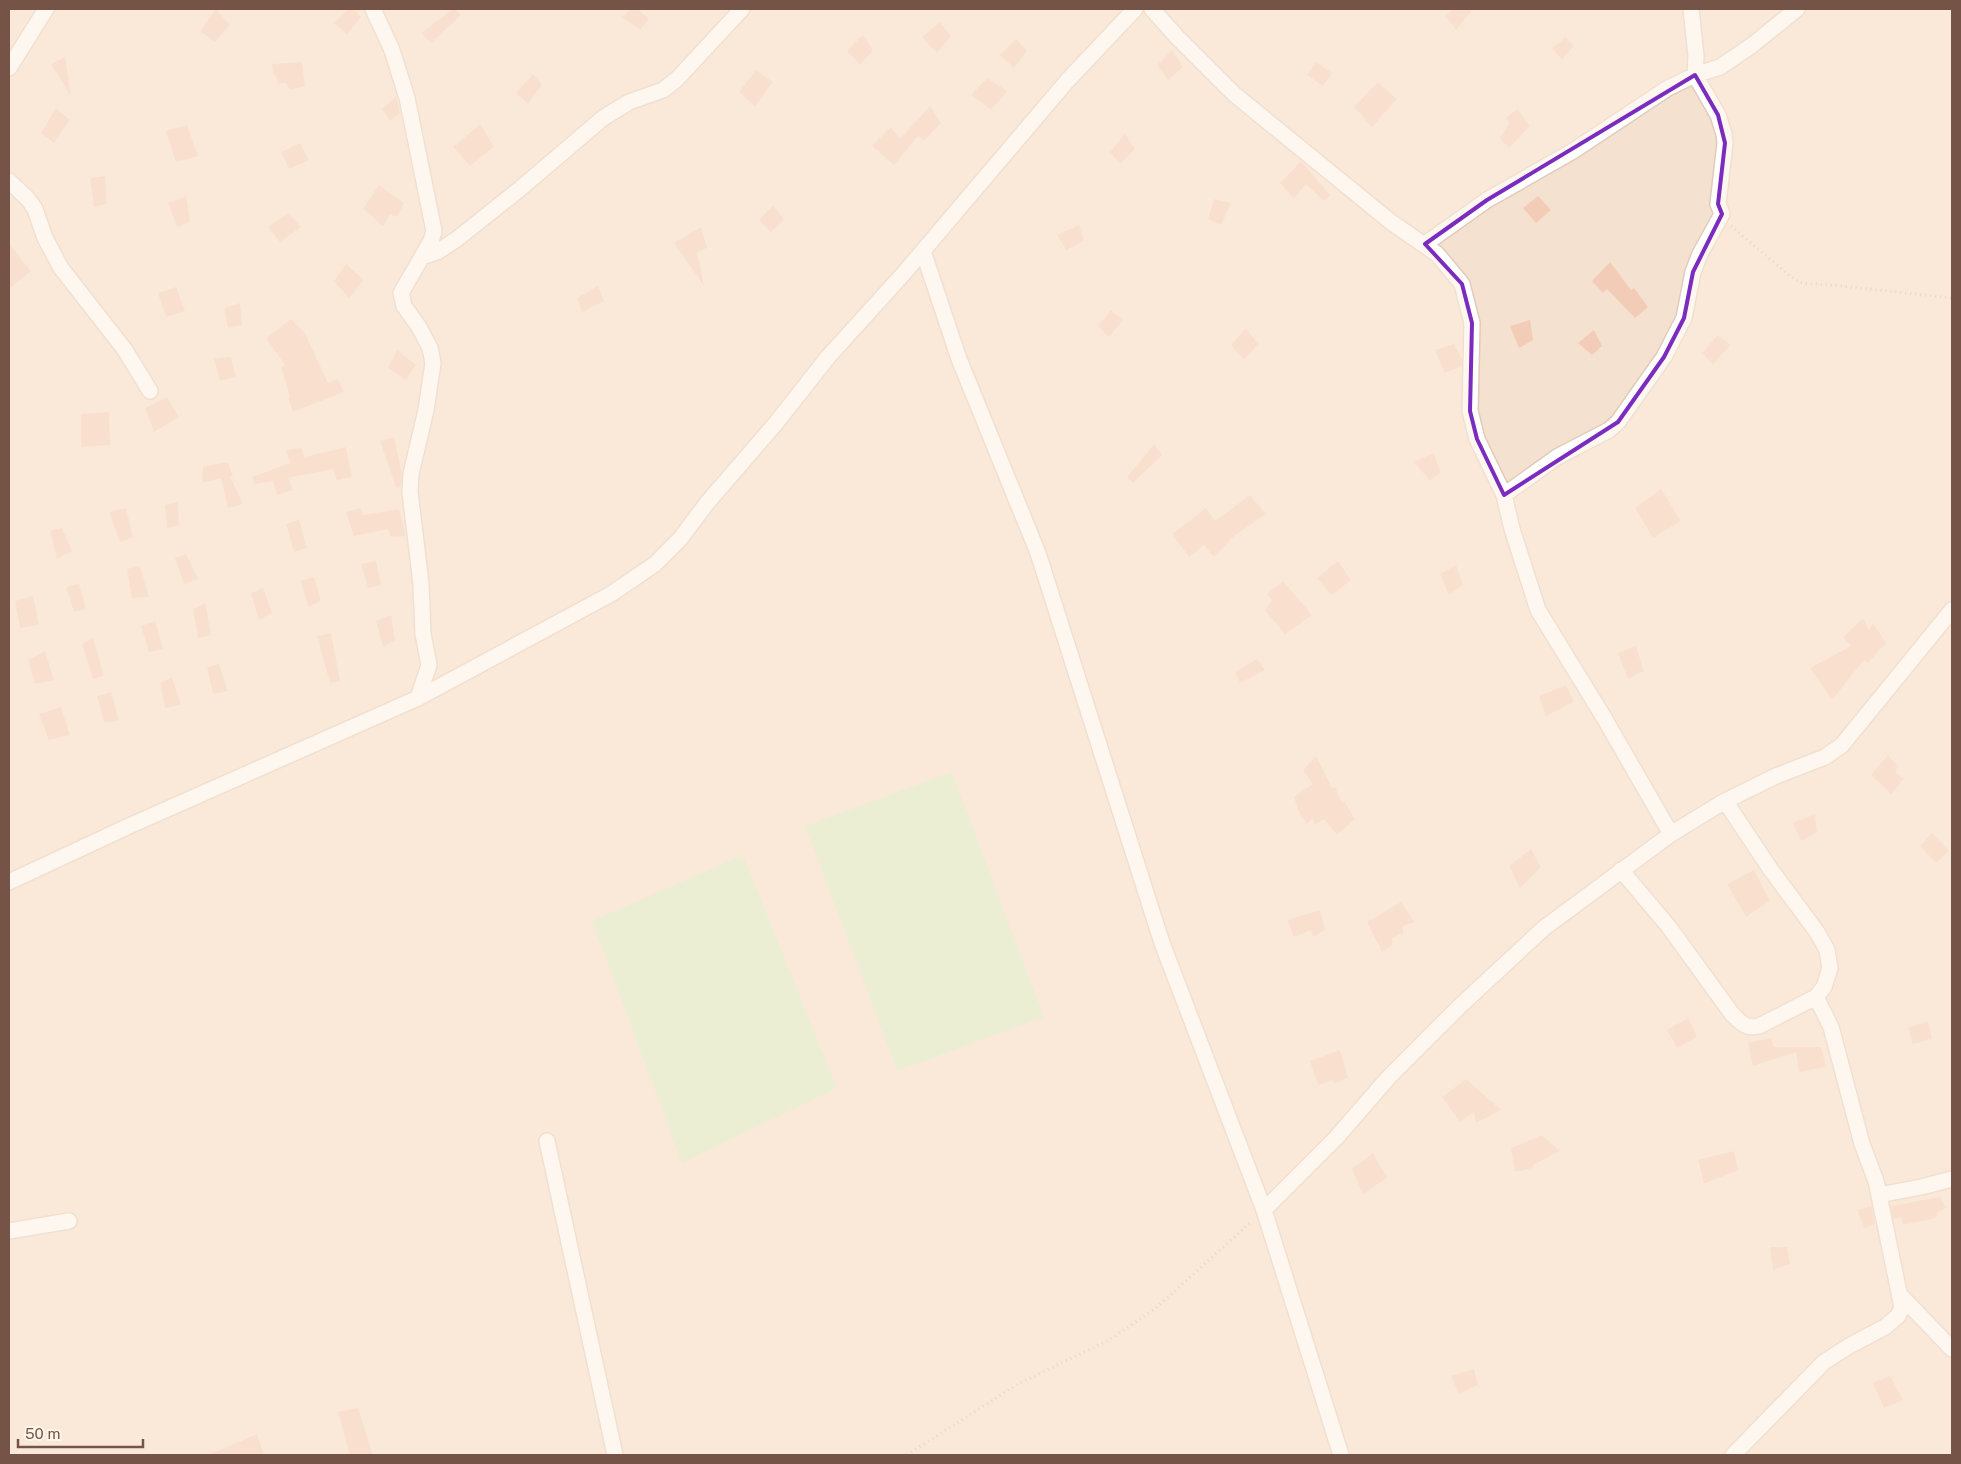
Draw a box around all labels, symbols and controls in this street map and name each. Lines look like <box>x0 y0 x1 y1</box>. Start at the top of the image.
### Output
scale bar <box>18 1416 142 1448</box>
text: 50 m <box>25 1425 60 1442</box>

